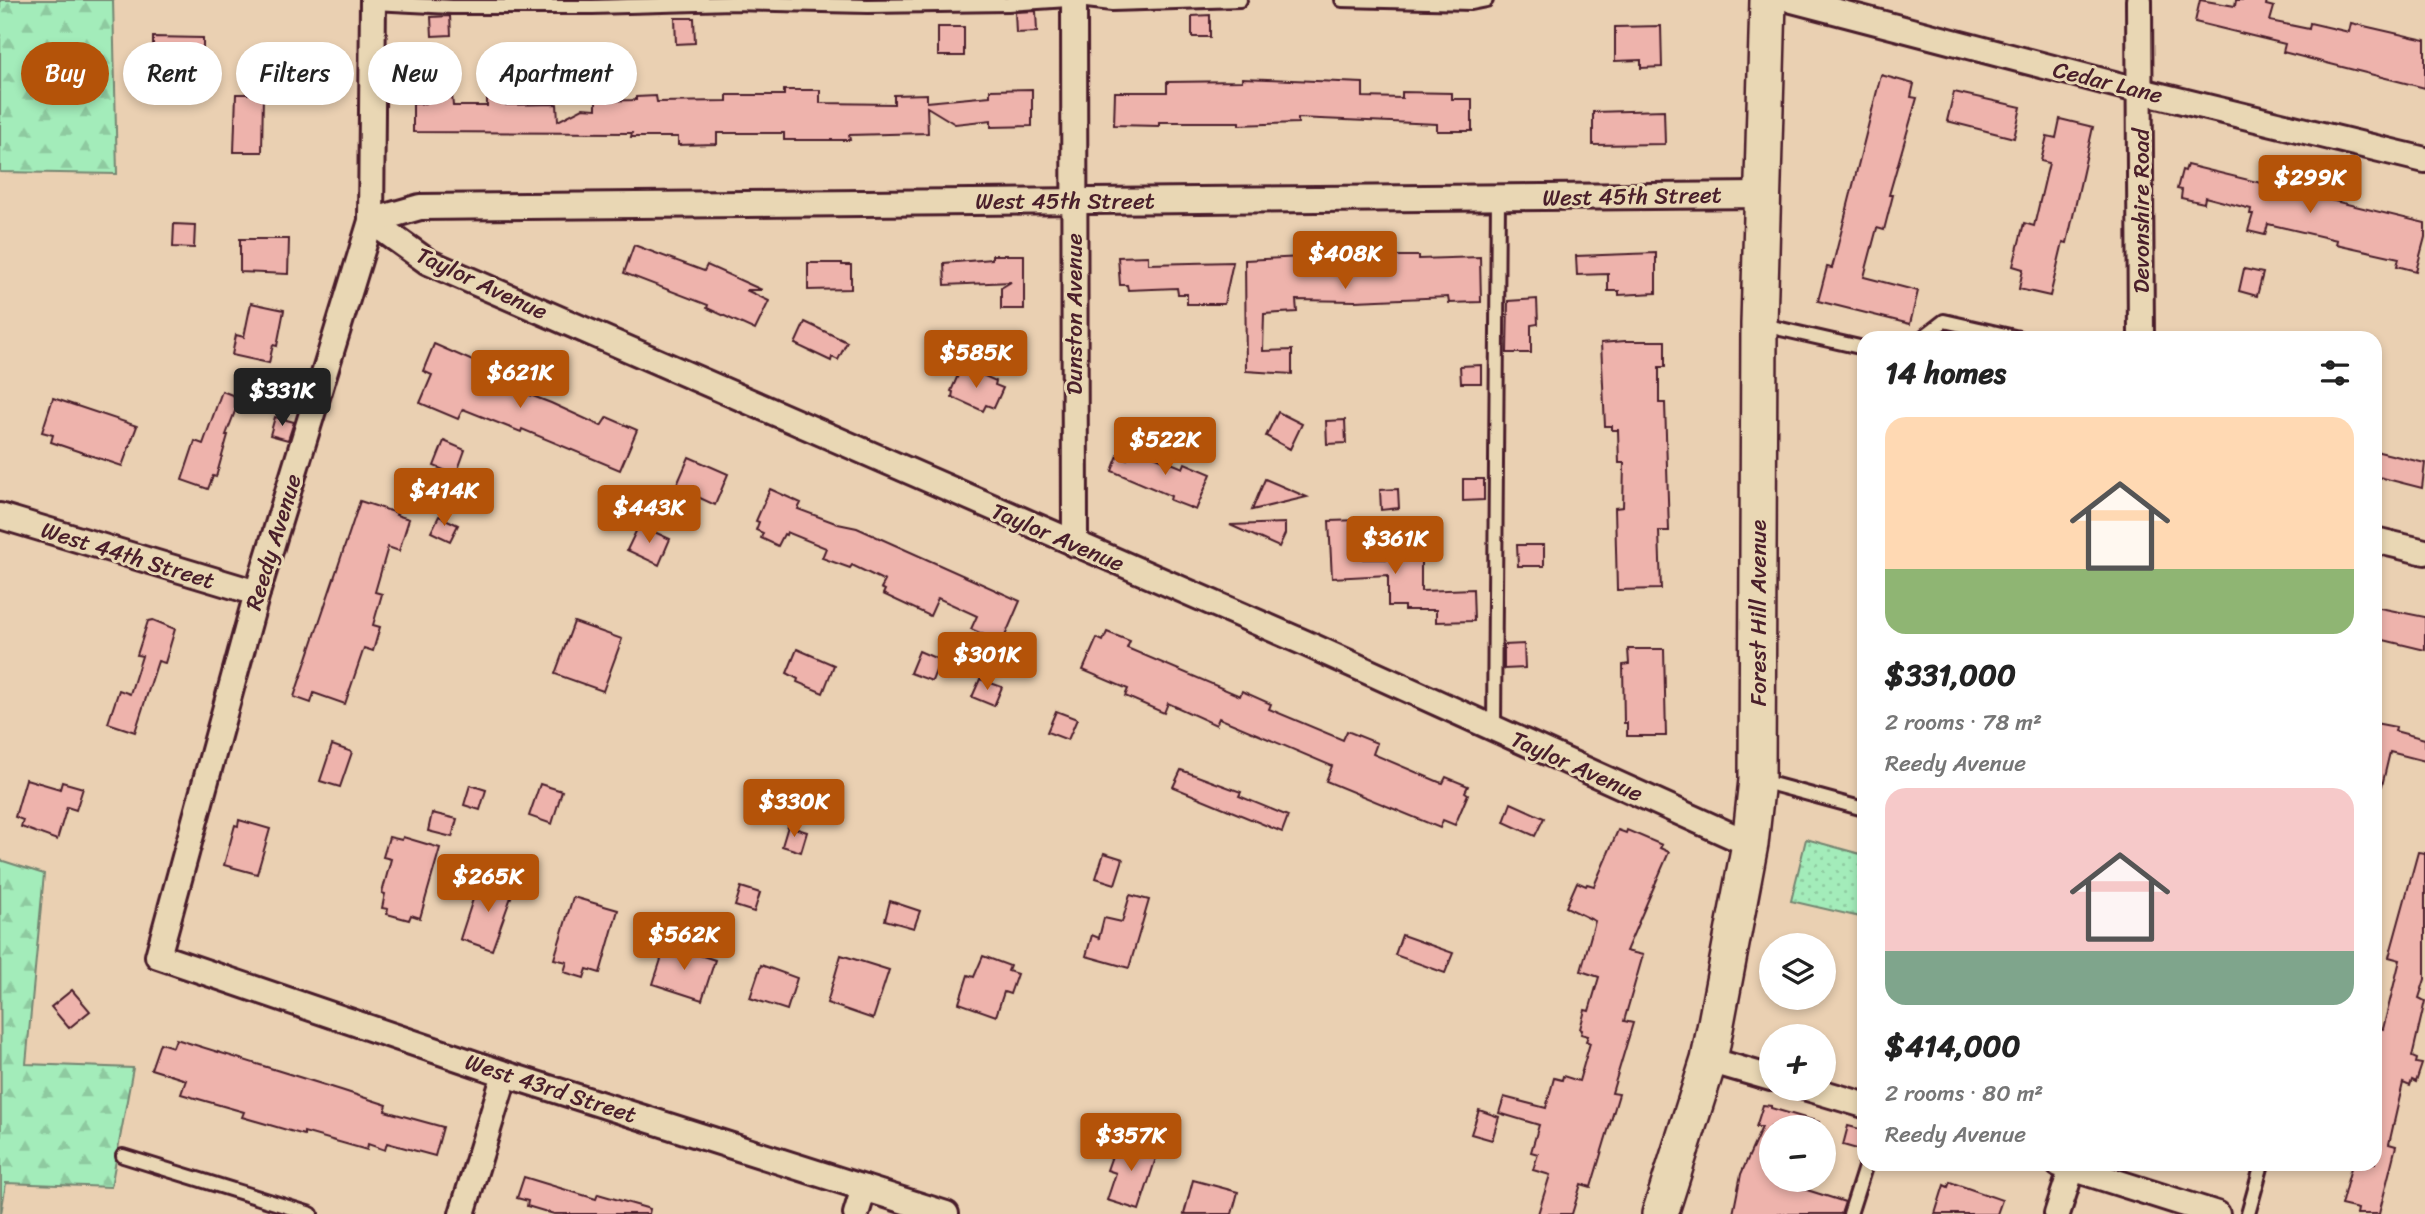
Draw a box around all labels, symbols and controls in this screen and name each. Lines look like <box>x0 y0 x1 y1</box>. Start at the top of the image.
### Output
chip: Buy <box>21 42 109 105</box>
chip: Rent <box>123 42 222 105</box>
chip: Filters <box>236 42 354 105</box>
chip: New <box>368 42 462 105</box>
chip: Apartment <box>476 42 637 105</box>
street label: Cedar Lane <box>2049 49 2167 116</box>
street label: Devonshire Road <box>2121 127 2162 293</box>
pin: $299K <box>2261 156 2359 215</box>
text: $299K <box>2275 157 2345 198</box>
street label: West 45th Street <box>1542 174 1722 219</box>
street label: West 45th Street <box>975 181 1155 222</box>
pin: $408K <box>1296 232 1394 291</box>
street label: Dunston Avenue <box>1054 233 1095 395</box>
text: $408K <box>1309 233 1381 274</box>
street label: Taylor Avenue <box>409 235 555 332</box>
pin: $585K <box>927 330 1025 390</box>
text: $585K <box>940 332 1012 373</box>
text: 14 homes <box>1885 346 2006 400</box>
pin: $621K <box>471 350 569 410</box>
text: $621K <box>487 352 553 393</box>
icon: filters <box>2316 354 2354 392</box>
pin: $331K <box>233 368 331 428</box>
text: $331K <box>250 370 314 411</box>
pin: $522K <box>1116 418 1214 477</box>
text: $522K <box>1130 419 1200 460</box>
icon: home <box>2057 463 2183 589</box>
pin: $414K <box>395 468 493 528</box>
street label: Reedy Avenue <box>233 469 314 616</box>
text: $414K <box>410 470 478 511</box>
pin: $443K <box>600 486 698 545</box>
text: $443K <box>614 487 684 528</box>
street label: Taylor Avenue <box>985 491 1131 584</box>
street label: West 44th Street <box>36 510 220 601</box>
pin: $361K <box>1346 516 1444 576</box>
text: $361K <box>1362 518 1428 559</box>
street label: Forest Hill Avenue <box>1738 520 1779 706</box>
pin: $301K <box>938 632 1036 692</box>
text: $301K <box>954 634 1020 675</box>
text: $331,000 <box>1885 648 2016 702</box>
text: 2 rooms · 78 m² <box>1885 702 2042 743</box>
street label: Taylor Avenue <box>1504 719 1650 814</box>
text: Reedy Avenue <box>1885 743 2026 784</box>
pin: $330K <box>745 780 843 839</box>
text: $330K <box>759 781 829 822</box>
icon: home <box>2057 834 2183 960</box>
pin: $265K <box>439 855 537 914</box>
text: $265K <box>453 856 523 897</box>
pin: $562K <box>635 912 733 972</box>
text: $562K <box>649 914 719 955</box>
map controls <box>1759 933 1836 1192</box>
button: layers <box>1759 933 1836 1010</box>
text: $414,000 <box>1885 1019 2021 1073</box>
button: + <box>1759 1024 1836 1101</box>
street label: West 43rd Street <box>460 1041 642 1136</box>
text: 2 rooms · 80 m² <box>1885 1073 2043 1114</box>
pin: $357K <box>1082 1114 1180 1173</box>
text: Reedy Avenue <box>1885 1114 2026 1155</box>
text: $357K <box>1096 1115 1166 1156</box>
button: − <box>1759 1115 1836 1192</box>

